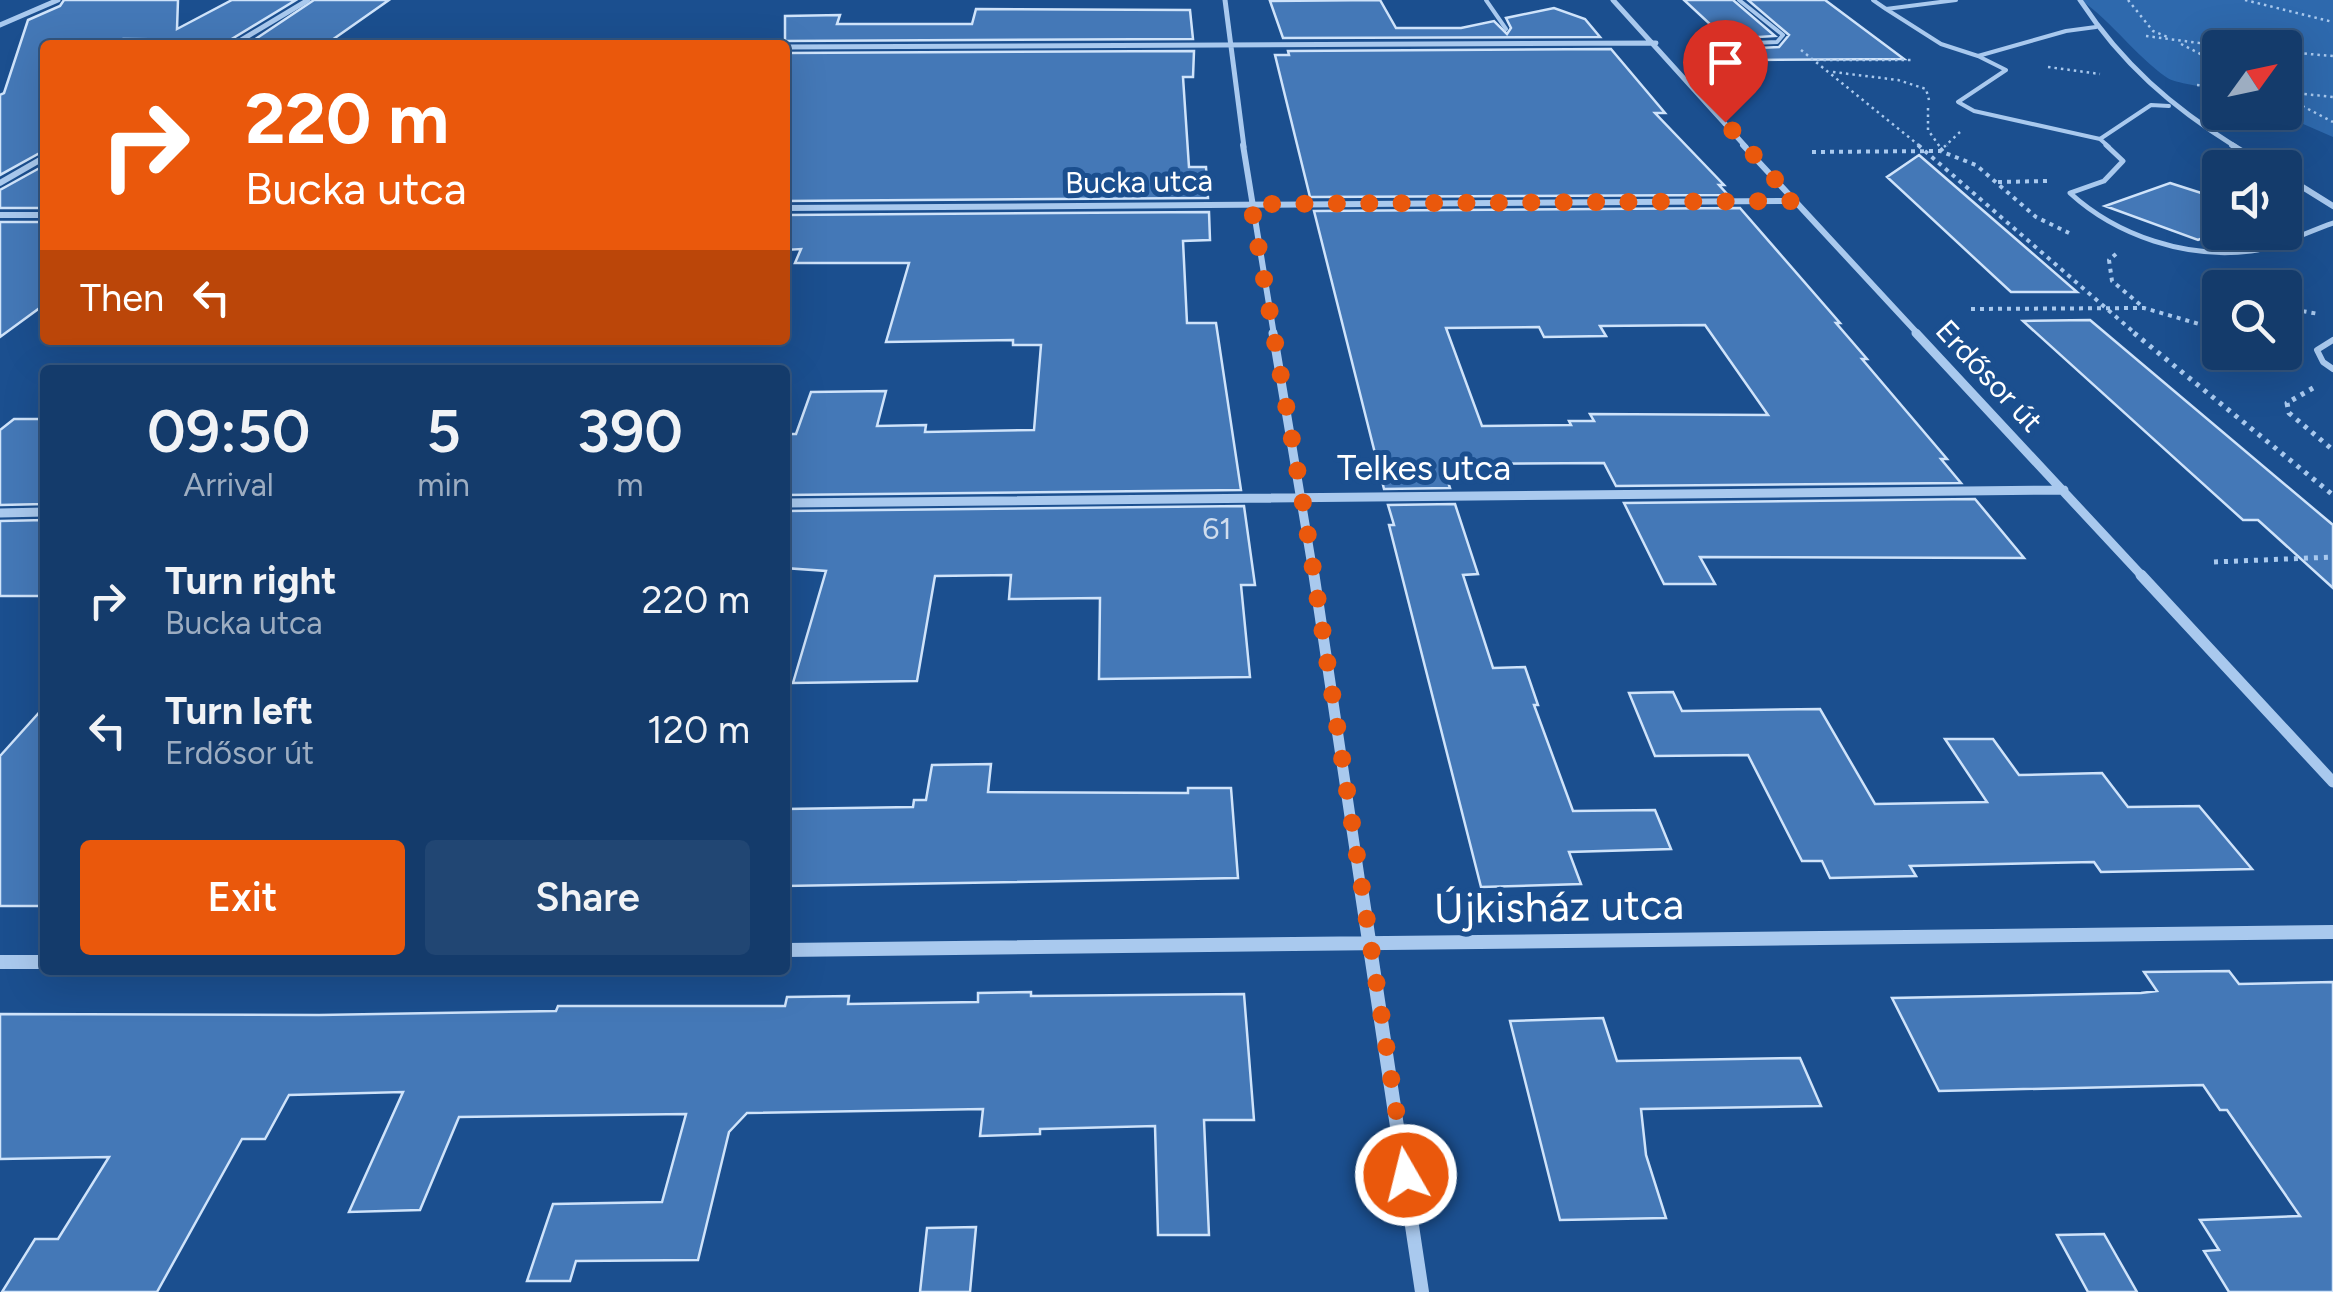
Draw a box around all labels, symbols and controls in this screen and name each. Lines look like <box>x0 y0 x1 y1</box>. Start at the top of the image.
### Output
pin <box>1683 20 1768 123</box>
north arrow <box>2202 30 2302 130</box>
map controls <box>2202 30 2302 370</box>
icon: arrive <box>1698 35 1753 90</box>
text: 220 m <box>245 76 449 161</box>
icon: right <box>80 80 210 210</box>
button: sound <box>2202 150 2302 250</box>
text: Bucka utca <box>245 161 467 215</box>
street label: Bucka utca <box>1065 162 1213 201</box>
icon: left <box>184 270 239 325</box>
button: search <box>2202 270 2302 370</box>
text: Then <box>80 275 164 321</box>
street label: Erdősor út <box>1928 312 2051 439</box>
text: 09:50 <box>147 395 310 467</box>
text: 5 <box>426 395 461 467</box>
text: 390 <box>577 395 683 467</box>
street label: Telkes utca <box>1337 447 1511 489</box>
text: Arrival <box>184 466 274 504</box>
text: min <box>417 466 470 504</box>
text: m <box>616 466 644 504</box>
house number: 61 <box>1202 510 1232 547</box>
text: Turn right <box>165 558 337 604</box>
icon: right <box>80 573 135 628</box>
text: 220 m <box>641 577 750 623</box>
text: Bucka utca <box>165 604 323 642</box>
text: Turn left <box>165 688 313 734</box>
icon: left <box>80 703 135 758</box>
text: 120 m <box>647 707 750 753</box>
text: Erdősor út <box>165 734 314 772</box>
button: Exit <box>80 840 405 955</box>
button: Share <box>425 840 750 955</box>
street label: Újkisház utca <box>1434 879 1684 934</box>
position arrow <box>1354 1123 1458 1227</box>

